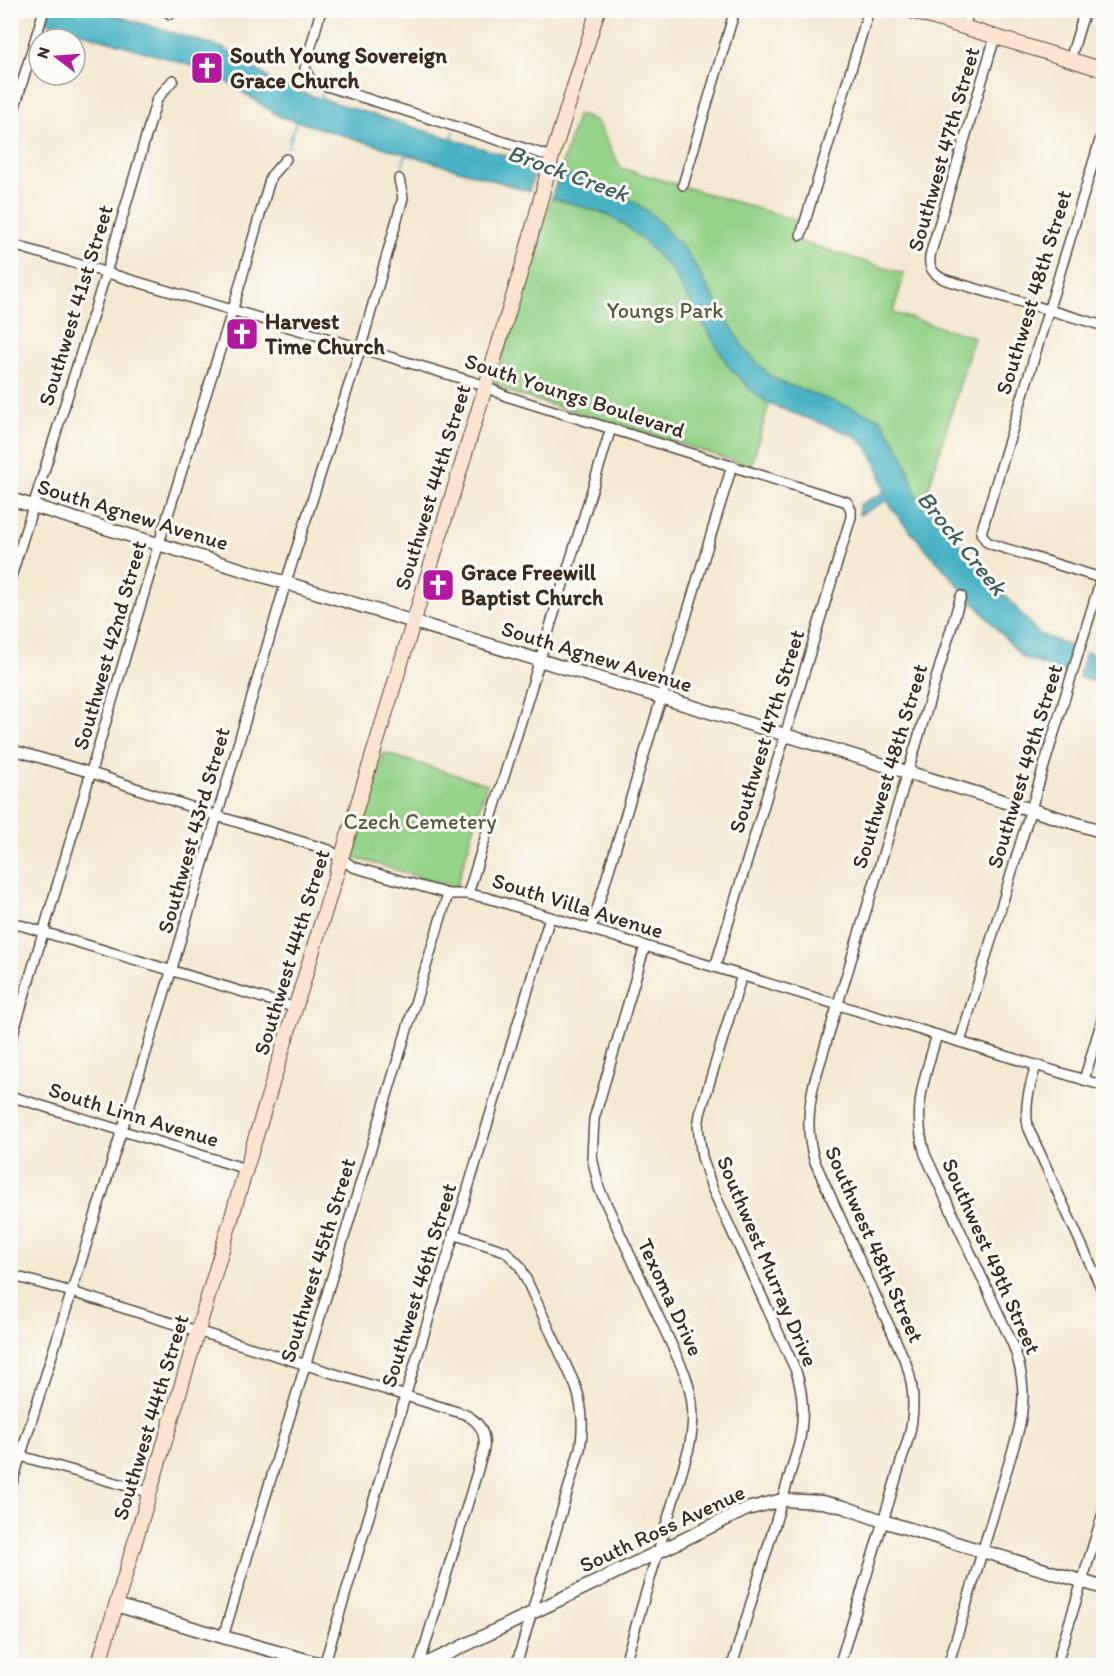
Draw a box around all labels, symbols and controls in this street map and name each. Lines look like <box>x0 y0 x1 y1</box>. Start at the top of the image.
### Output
north arrow <box>27 27 87 87</box>
place label: South Young Sovereign Grace Church <box>230 42 447 94</box>
street label: Southwest 47th Street <box>901 44 986 254</box>
text: N <box>32 45 54 61</box>
church icon: South Young Sovereign Grace Church <box>189 50 225 86</box>
water label: Brock Creek <box>504 137 634 208</box>
street label: Southwest 48th Street <box>989 187 1077 398</box>
street label: Southwest 41st Street <box>32 201 119 409</box>
park label: Youngs Park <box>607 297 723 324</box>
place label: Harvest Time Church <box>264 308 386 360</box>
church icon: Harvest Time Church <box>224 316 260 352</box>
street label: South Youngs Boulevard <box>461 347 688 444</box>
street label: Southwest 44th Street <box>388 381 477 593</box>
street label: South Agnew Avenue <box>34 473 232 556</box>
water label: Brock Creek <box>911 485 1014 602</box>
street label: Southwest 42nd Street <box>67 537 152 753</box>
place label: Grace Freewill Baptist Church <box>461 559 604 611</box>
church icon: Grace Freewill Baptist Church <box>420 567 456 603</box>
street label: South Agnew Avenue <box>498 615 696 698</box>
street label: Southwest 47th Street <box>723 626 810 836</box>
street label: Southwest 48th Street <box>845 661 933 872</box>
street label: Southwest 49th Street <box>981 661 1068 871</box>
street label: Southwest 43rd Street <box>151 724 236 936</box>
park label: Czech Cemetery <box>344 808 497 835</box>
street label: Southwest 44th Street <box>247 846 336 1058</box>
street label: South Villa Avenue <box>489 867 667 944</box>
street label: South Linn Avenue <box>46 1076 222 1153</box>
street label: Southwest 48th Street <box>819 1142 930 1347</box>
street label: Southwest Murray Drive <box>711 1152 824 1371</box>
street label: Southwest 49th Street <box>936 1154 1047 1359</box>
street label: Southwest 45th Street <box>274 1155 361 1366</box>
street label: Southwest 46th Street <box>375 1180 462 1391</box>
street label: Texoma Drive <box>632 1234 709 1360</box>
street label: Southwest 44th Street <box>106 1311 195 1523</box>
street label: South Ross Avenue <box>575 1478 749 1579</box>

